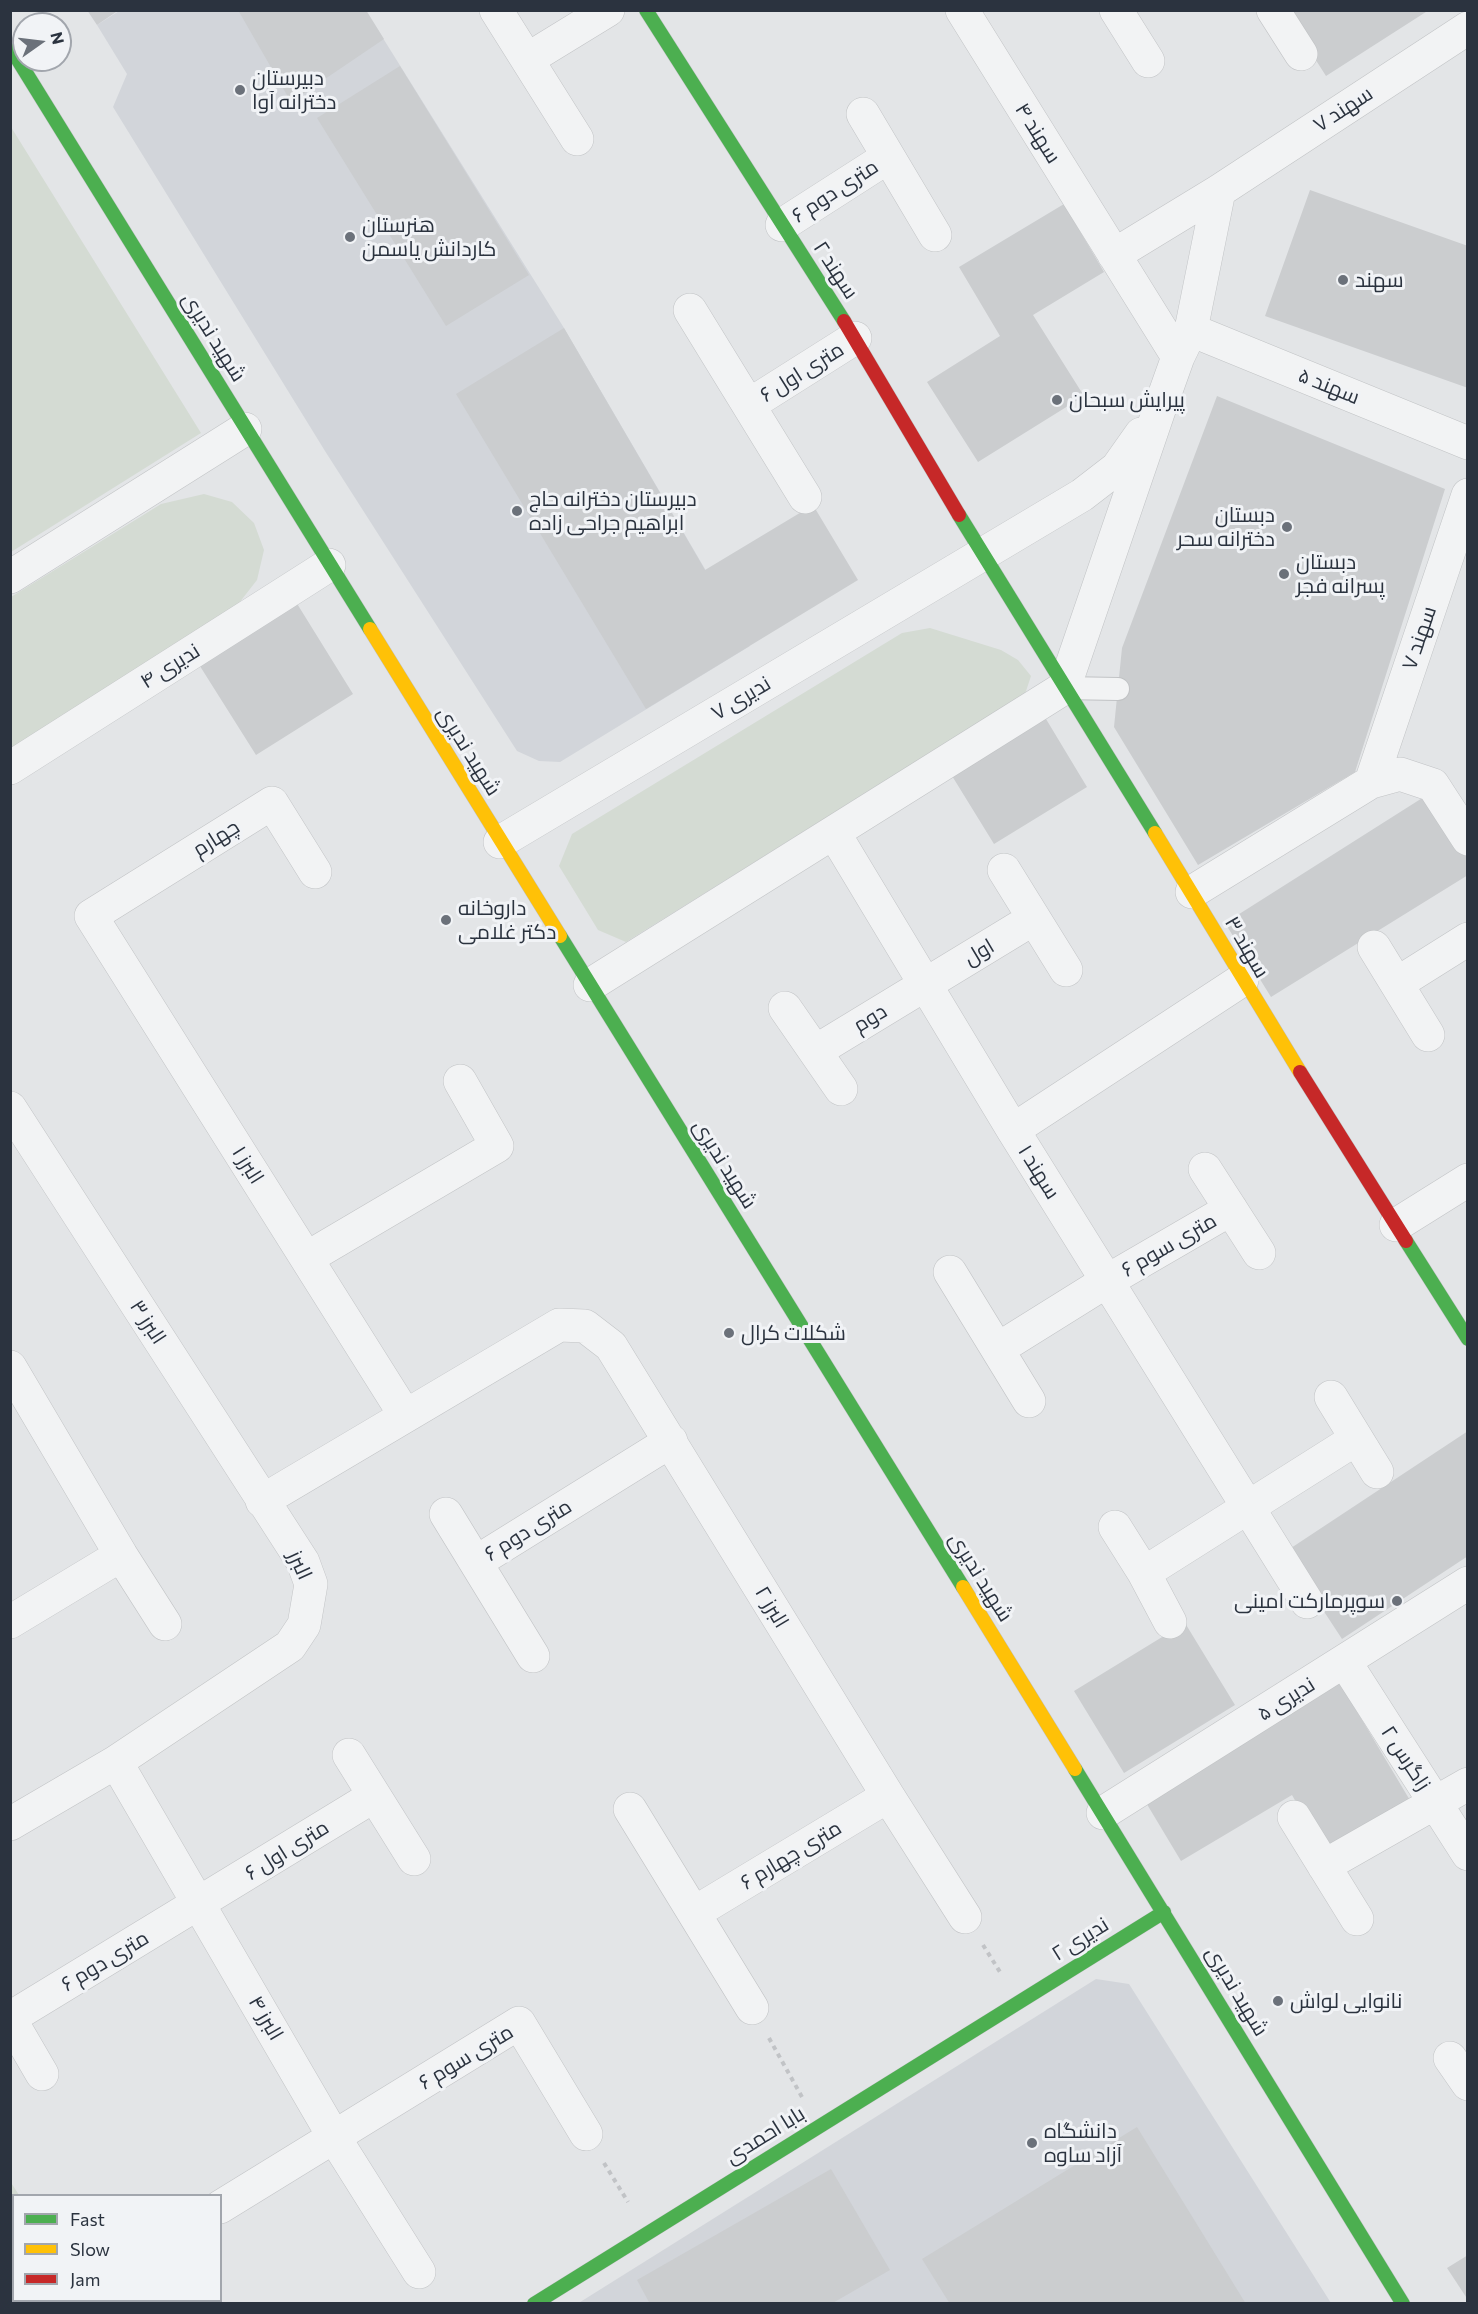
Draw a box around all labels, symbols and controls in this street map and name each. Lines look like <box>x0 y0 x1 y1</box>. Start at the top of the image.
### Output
north arrow <box>12 12 72 72</box>
text: N <box>47 30 69 46</box>
place label: دبیرستان دخترانه آوا <box>252 65 336 115</box>
street label: سهند ۷ <box>1309 81 1377 137</box>
marker: دبیرستان دخترانه آوا <box>233 83 247 97</box>
street label: سهند ۴ <box>1010 98 1066 168</box>
street label: ۶ متری دوم <box>787 154 883 228</box>
place label: هنرستان کاردانش یاسمن <box>362 212 496 262</box>
marker: هنرستان کاردانش یاسمن <box>343 230 357 244</box>
street label: سهند ۲ <box>808 236 864 304</box>
place label: سهند <box>1355 267 1404 293</box>
marker: سهند <box>1336 273 1350 287</box>
street label: شهید ندیری <box>177 288 251 386</box>
street label: ۶ متری اول <box>755 336 849 408</box>
street label: سهند ۵ <box>1295 362 1363 410</box>
place label: پیرایش سبحان <box>1069 387 1185 413</box>
marker: پیرایش سبحان <box>1050 393 1064 407</box>
place label: دبیرستان دخترانه حاج ابراهیم جراحی زاده <box>529 486 697 536</box>
place label: دبستان دخترانه سحر <box>1177 502 1275 552</box>
marker: دبیرستان دخترانه حاج ابراهیم جراحی زاده <box>510 504 524 518</box>
marker: دبستان دخترانه سحر <box>1280 520 1294 534</box>
place label: دبستان پسرانه فجر <box>1296 549 1385 599</box>
marker: دبستان پسرانه فجر <box>1277 567 1291 581</box>
street label: سهند ۷ <box>1396 603 1442 673</box>
street label: ندیری ۴ <box>136 638 204 694</box>
street label: ندیری ۷ <box>707 671 775 725</box>
street label: شهید ندیری <box>432 702 506 800</box>
street label: چهارم <box>188 814 244 862</box>
place label: داروخانه دکتر غلامی <box>458 895 556 945</box>
street label: سهند ۳ <box>1219 912 1275 982</box>
marker: داروخانه دکتر غلامی <box>439 913 453 927</box>
street label: اول <box>959 933 999 971</box>
street label: دوم <box>849 998 891 1038</box>
street label: شهید ندیری <box>688 1115 762 1213</box>
street label: سهند ۱ <box>1013 1140 1065 1204</box>
street label: البرز ۱ <box>227 1141 269 1189</box>
street label: ۶ متری سوم <box>1117 1208 1221 1282</box>
street label: البرز ۳ <box>124 1295 172 1349</box>
place label: شکلات کرال <box>741 1320 846 1346</box>
marker: شکلات کرال <box>722 1326 736 1340</box>
street label: ۶ متری دوم <box>480 1493 576 1567</box>
street label: شهید ندیری <box>944 1528 1018 1626</box>
street label: البرز <box>282 1546 318 1584</box>
street label: البرز ۲ <box>750 1581 794 1633</box>
place label: سوپرمارکت امینی <box>1234 1588 1385 1614</box>
marker: سوپرمارکت امینی <box>1390 1594 1404 1608</box>
street label: ندیری ۵ <box>1253 1672 1319 1726</box>
street label: زاگرس ۲ <box>1376 1721 1436 1795</box>
street label: ۶ متری اول <box>240 1814 334 1886</box>
street label: ۶ متری چهارم <box>736 1815 846 1895</box>
street label: ندیری ۲ <box>1047 1912 1113 1966</box>
street label: ۶ متری دوم <box>57 1925 153 1997</box>
street label: شهید ندیری <box>1200 1942 1274 2040</box>
place label: نانوایی لواش <box>1290 1988 1402 2014</box>
street label: البرز ۴ <box>243 1991 289 2045</box>
marker: نانوایی لواش <box>1271 1994 1285 2008</box>
street label: ۶ متری سوم <box>414 2019 518 2095</box>
street label: بابا احمدی <box>721 2101 809 2169</box>
place label: دانشگاه آزاد ساوه <box>1044 2118 1122 2168</box>
marker: دانشگاه آزاد ساوه <box>1025 2136 1039 2150</box>
legend <box>12 2194 222 2302</box>
text: Fast <box>70 2208 105 2230</box>
text: Slow <box>70 2238 110 2260</box>
text: Jam <box>70 2268 100 2290</box>

